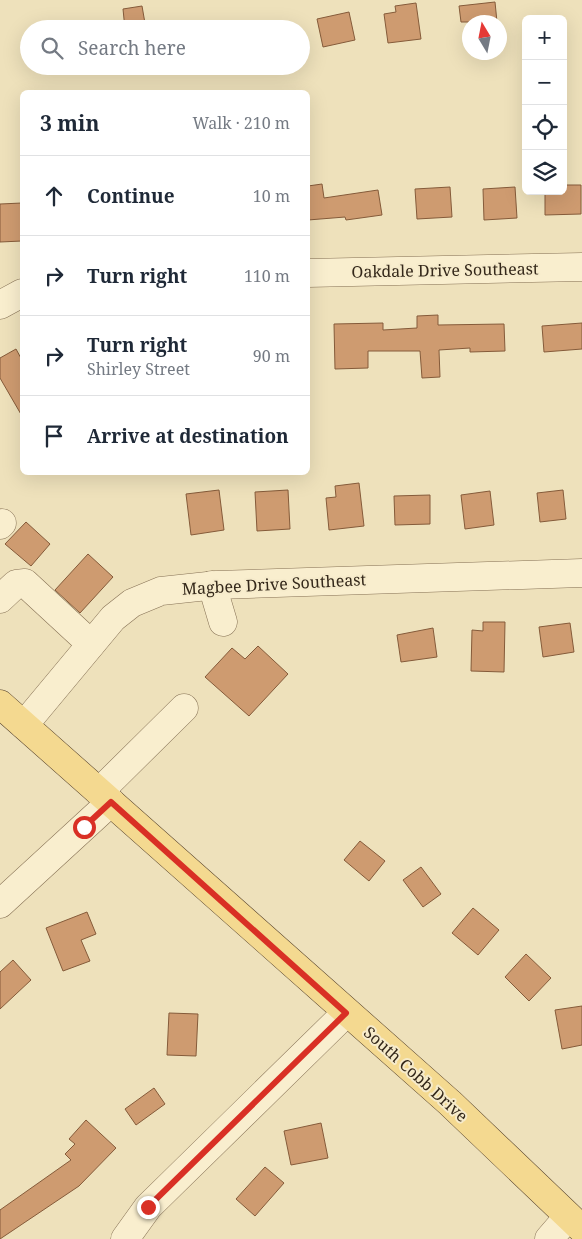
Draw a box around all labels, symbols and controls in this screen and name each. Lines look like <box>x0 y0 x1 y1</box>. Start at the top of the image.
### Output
north arrow <box>462 15 507 60</box>
map controls <box>522 15 567 195</box>
button: + <box>522 15 567 60</box>
search box <box>20 20 310 75</box>
icon: search <box>38 34 66 62</box>
text: Search here <box>78 35 186 61</box>
button: − <box>522 60 567 105</box>
button: locate <box>522 105 567 150</box>
text: 3 min <box>40 109 99 137</box>
text: Walk · 210 m <box>193 112 290 134</box>
button: layers <box>522 150 567 195</box>
icon: ahead <box>40 182 68 210</box>
text: Continue <box>87 183 175 209</box>
text: 10 m <box>253 185 290 207</box>
street label: Oakdale Drive Southeast <box>351 257 539 283</box>
icon: right <box>40 262 68 290</box>
text: Turn right <box>87 263 187 289</box>
text: 110 m <box>244 265 290 287</box>
text: Turn right <box>87 332 187 358</box>
icon: right <box>40 342 68 370</box>
text: 90 m <box>253 345 290 367</box>
text: Shirley Street <box>87 358 190 380</box>
icon: arrive <box>40 422 68 450</box>
text: Arrive at destination <box>87 423 289 449</box>
street label: Magbee Drive Southeast <box>181 568 367 600</box>
route start <box>73 816 96 839</box>
street label: South Cobb Drive <box>359 1021 473 1127</box>
route end <box>137 1196 160 1219</box>

